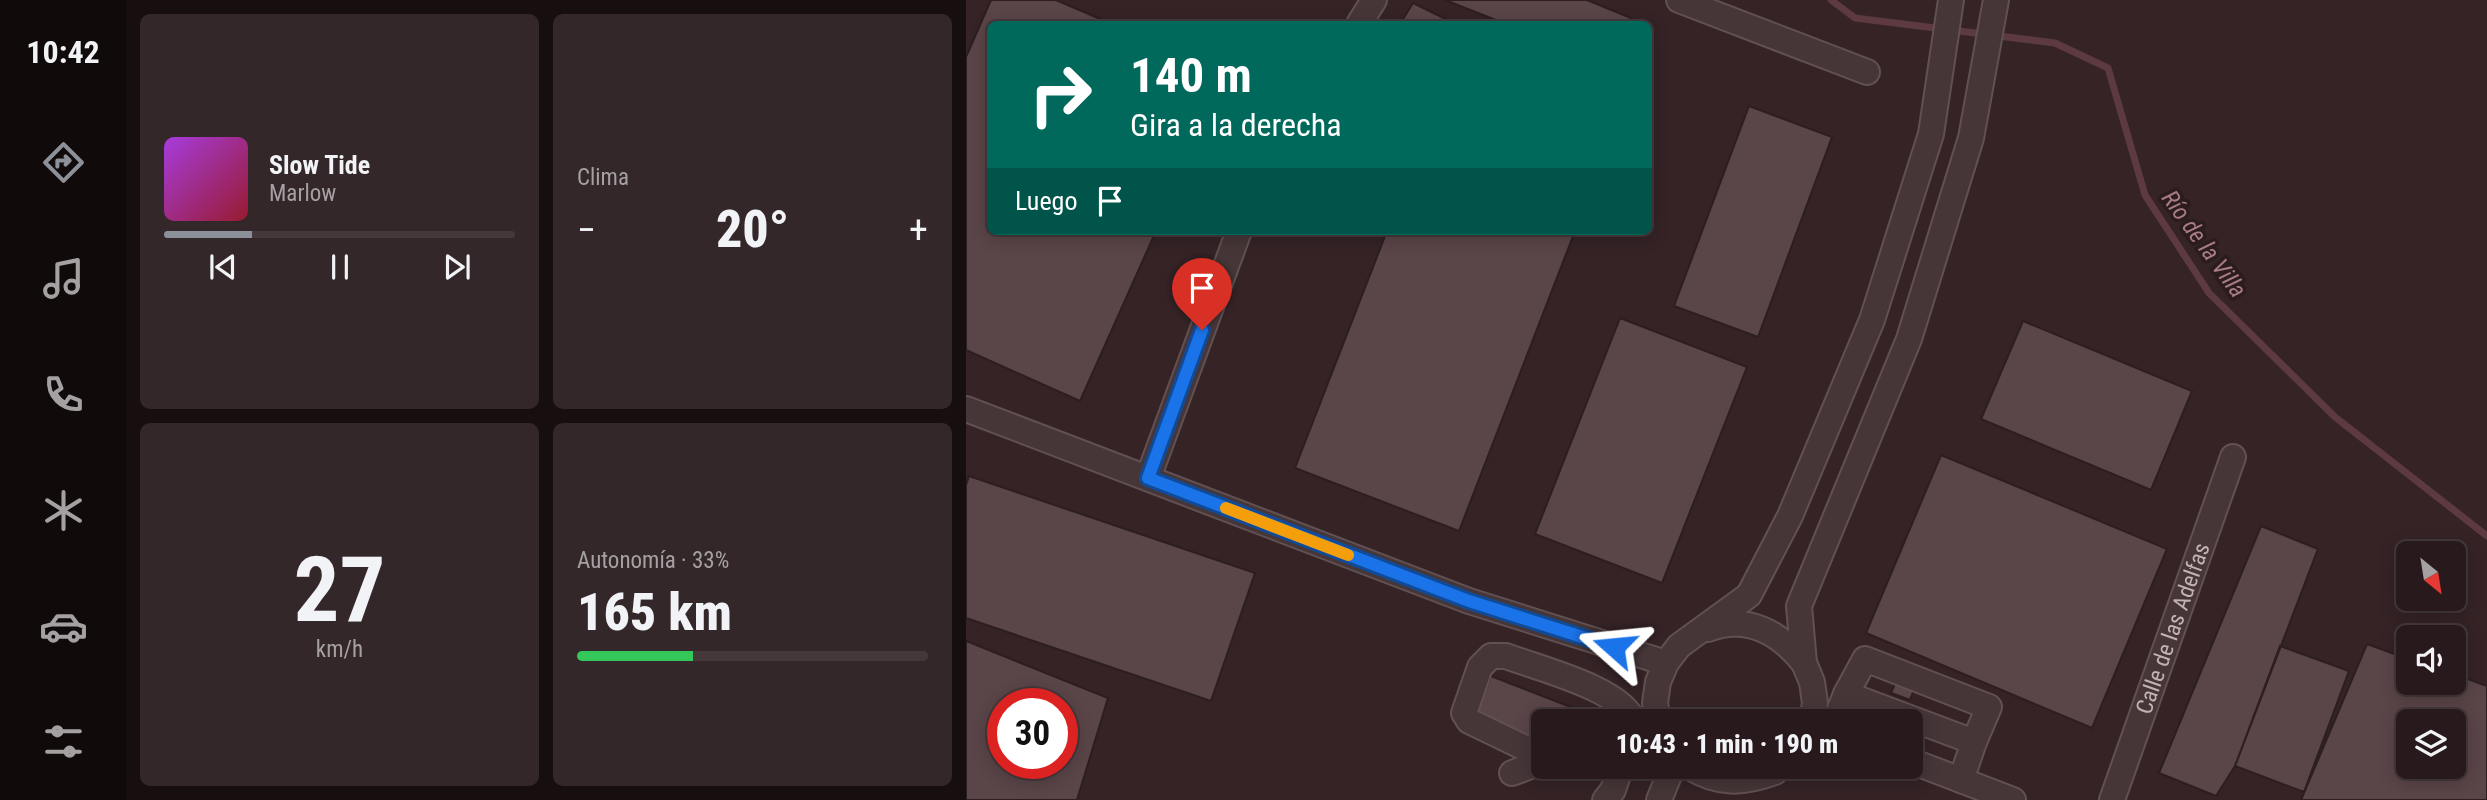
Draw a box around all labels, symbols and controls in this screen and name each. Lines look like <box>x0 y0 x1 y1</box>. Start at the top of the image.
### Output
text: 10:42 <box>26 33 100 71</box>
text: 140 m <box>1130 47 1252 104</box>
icon: right <box>1015 49 1106 140</box>
text: Gira a la derecha <box>1130 106 1342 144</box>
icon: directions <box>39 138 88 187</box>
text: Slow Tide <box>269 150 370 180</box>
text: Clima <box>577 164 629 191</box>
text: Marlow <box>269 180 336 207</box>
icon: arrive <box>1091 182 1129 220</box>
water label: Río de la Villa <box>2156 185 2252 303</box>
text: Luego <box>1015 186 1077 216</box>
text: 20° <box>716 199 789 260</box>
text: − <box>577 208 596 252</box>
text: + <box>909 208 928 252</box>
icon: previous <box>204 248 242 286</box>
icon: pause <box>321 248 359 286</box>
icon: next <box>438 248 476 286</box>
icon: music <box>39 254 88 303</box>
pin <box>1172 258 1232 330</box>
icon: arrive <box>1183 269 1221 307</box>
icon: phone <box>39 370 88 419</box>
icon: climate <box>39 486 88 535</box>
text: 27 <box>294 537 385 643</box>
street label: Calle de las Adelfas <box>2130 539 2215 718</box>
north arrow <box>2396 541 2466 611</box>
map controls <box>2396 541 2466 779</box>
text: Autonomía · 33% <box>577 547 729 574</box>
text: 165 km <box>577 582 732 643</box>
icon: car <box>39 602 88 651</box>
position arrow <box>1577 610 1651 684</box>
button: sound <box>2396 625 2466 695</box>
text: km/h <box>316 636 363 663</box>
speed limit sign: 30 <box>987 688 1078 779</box>
button: layers <box>2396 709 2466 779</box>
icon: filters <box>39 717 88 766</box>
text: 10:43 · 1 min · 190 m <box>1616 729 1838 759</box>

